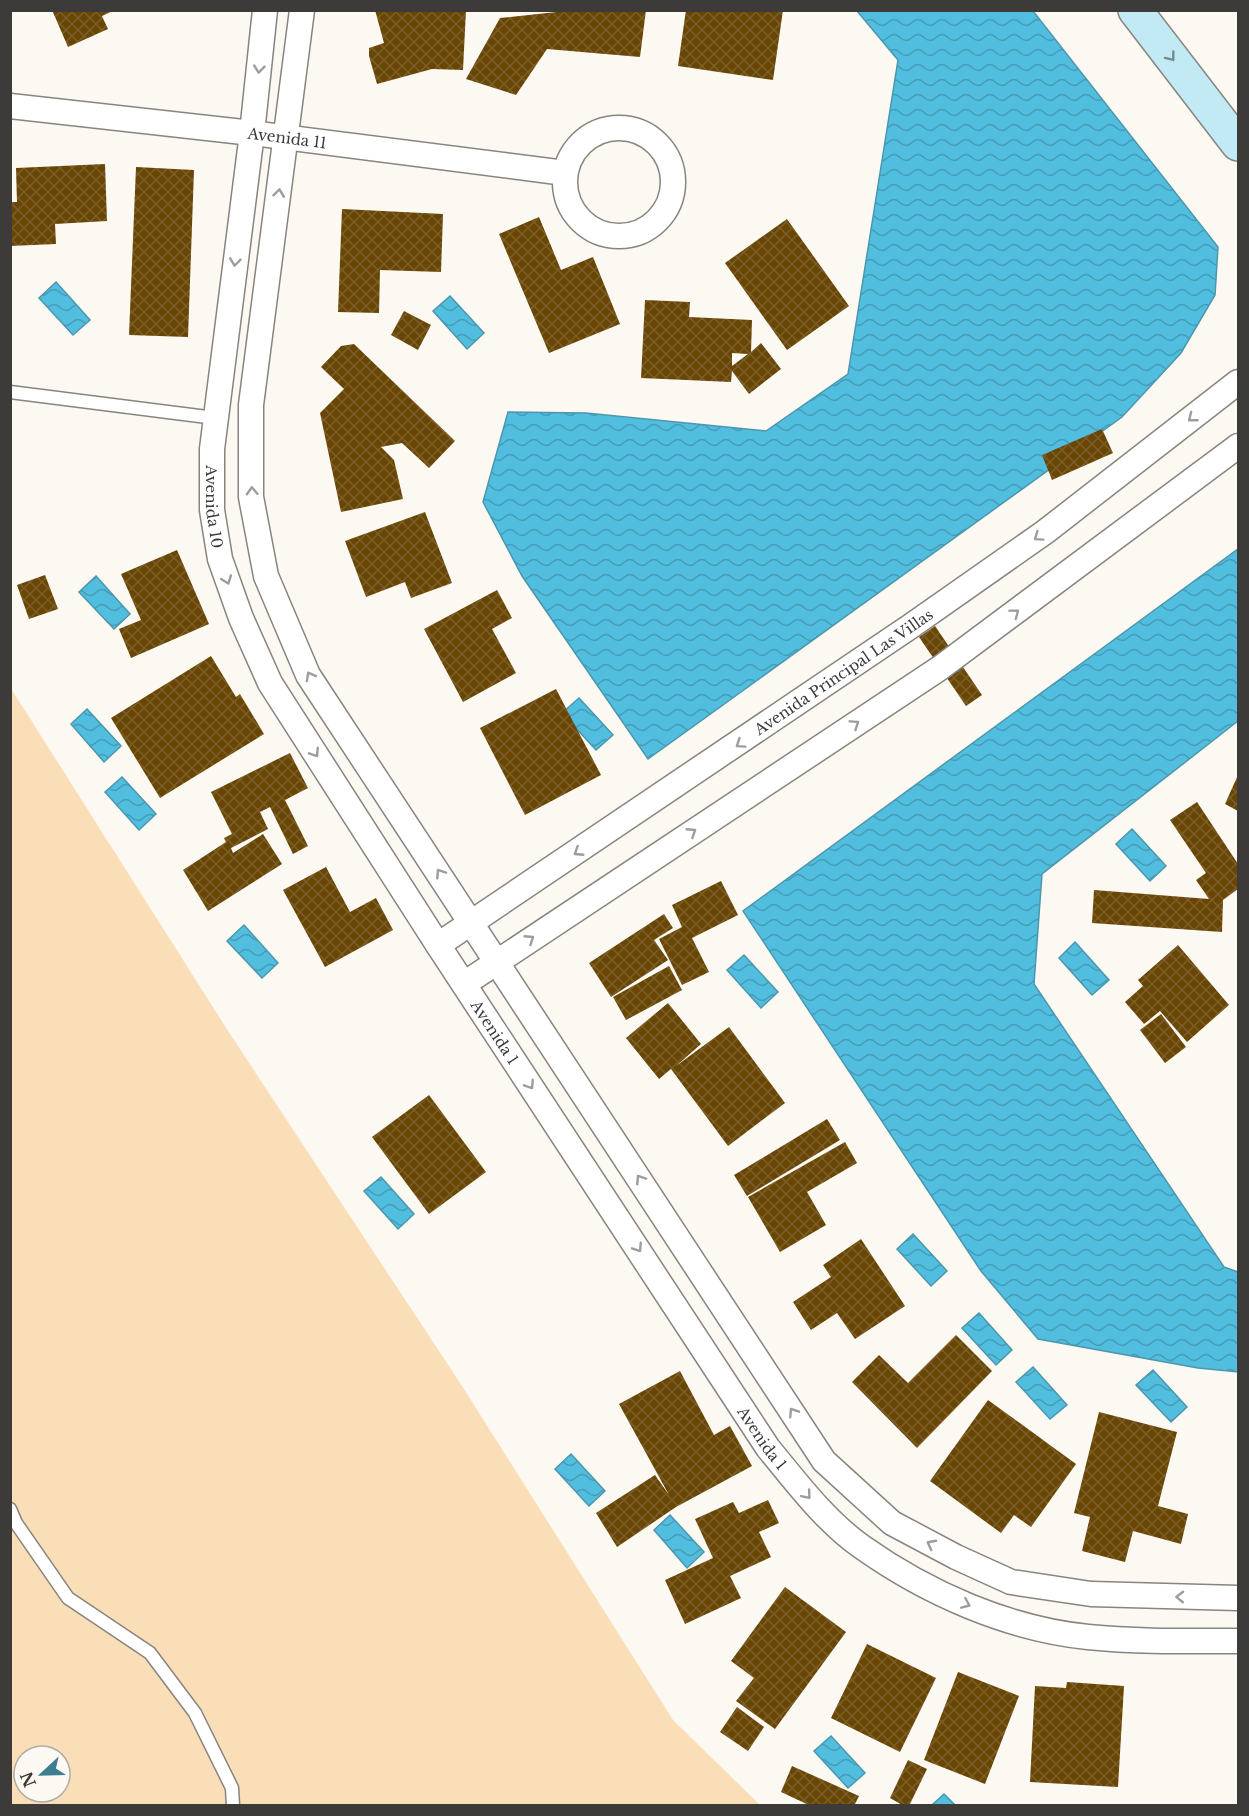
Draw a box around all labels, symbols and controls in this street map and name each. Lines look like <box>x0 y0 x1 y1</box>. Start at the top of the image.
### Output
one-way arrow <box>1163 50 1174 61</box>
one-way arrow <box>253 64 266 73</box>
street label: Avenida 11 <box>246 123 328 152</box>
one-way arrow <box>272 188 285 198</box>
one-way arrow <box>230 258 242 267</box>
one-way arrow <box>1188 410 1199 421</box>
street label: Avenida 10 <box>202 464 228 550</box>
one-way arrow <box>245 487 258 496</box>
one-way arrow <box>1034 530 1045 541</box>
one-way arrow <box>220 574 233 585</box>
street label: Avenida Principal Las Villas <box>750 604 936 739</box>
one-way arrow <box>1008 609 1019 620</box>
one-way arrow <box>305 671 317 682</box>
one-way arrow <box>848 720 859 731</box>
one-way arrow <box>735 737 746 748</box>
one-way arrow <box>307 747 319 757</box>
one-way arrow <box>686 828 697 839</box>
one-way arrow <box>574 845 584 857</box>
one-way arrow <box>436 869 447 880</box>
one-way arrow <box>523 935 534 946</box>
street label: Avenida 1 <box>467 995 523 1068</box>
one-way arrow <box>523 1079 535 1089</box>
one-way arrow <box>636 1174 647 1185</box>
one-way arrow <box>631 1241 642 1252</box>
street label: Avenida 1 <box>733 1402 791 1473</box>
one-way arrow <box>788 1408 800 1418</box>
one-way arrow <box>800 1488 811 1499</box>
one-way arrow <box>927 1540 938 1551</box>
one-way arrow <box>1176 1590 1185 1603</box>
one-way arrow <box>960 1597 971 1609</box>
north arrow <box>12 1744 72 1804</box>
text: N <box>16 1769 40 1790</box>

